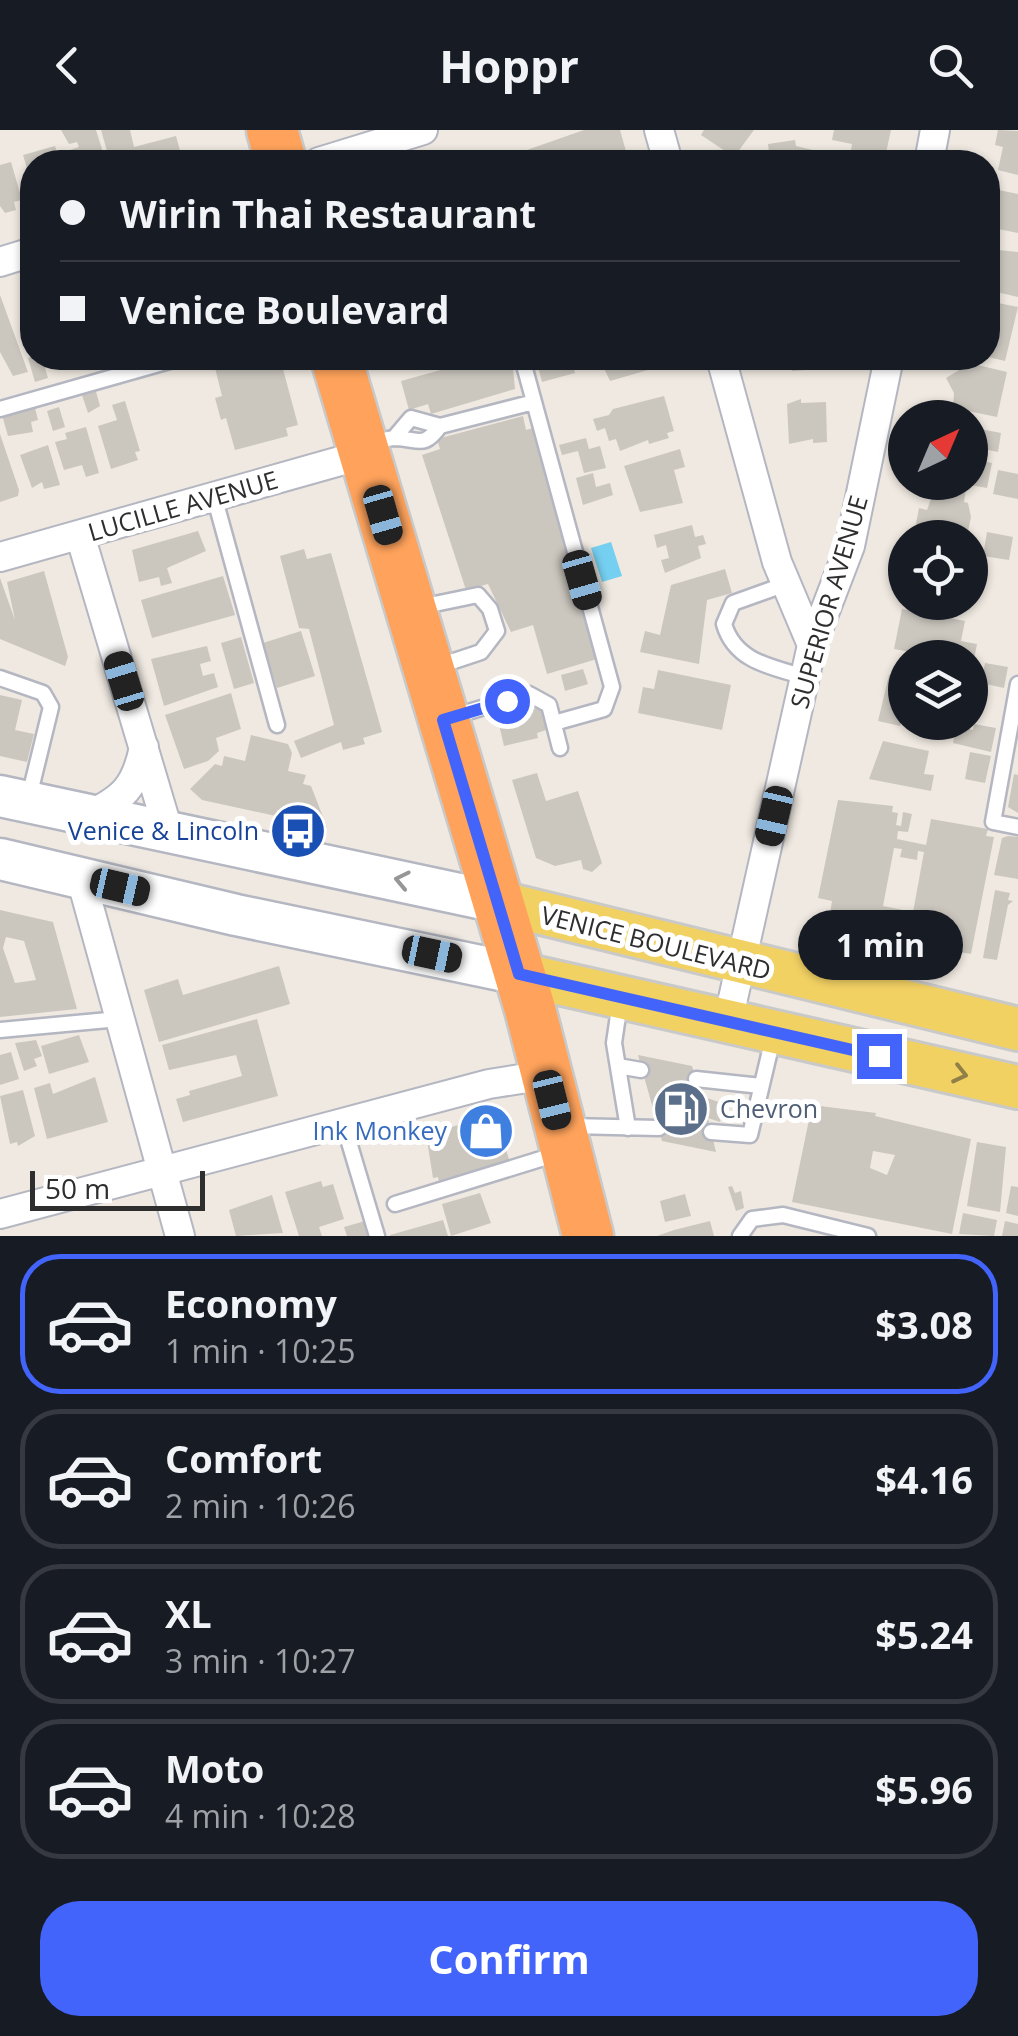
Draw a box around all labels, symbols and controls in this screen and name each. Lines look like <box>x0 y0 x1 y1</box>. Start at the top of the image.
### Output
text: Hoppr <box>439 35 579 96</box>
icon: back <box>40 38 95 93</box>
icon: search <box>923 38 978 93</box>
text: Wirin Thai Restaurant <box>120 187 536 239</box>
text: Venice Boulevard <box>120 283 450 335</box>
north arrow <box>888 400 988 500</box>
map controls <box>888 400 988 740</box>
street label: LUCILLE AVENUE <box>84 462 282 548</box>
car <box>360 482 406 548</box>
street label: SUPERIOR AVENUE <box>781 491 875 712</box>
button: locate <box>888 520 988 620</box>
car <box>559 547 605 613</box>
button: layers <box>888 640 988 740</box>
car <box>101 648 147 714</box>
route start <box>485 679 530 724</box>
car <box>753 783 795 849</box>
bus stop icon: Venice & Lincoln <box>268 801 328 861</box>
place label: Venice & Lincoln <box>68 813 259 847</box>
car <box>87 866 153 908</box>
one-way arrow <box>394 871 411 892</box>
street label: VENICE BOULEVARD <box>538 897 775 987</box>
callout: 1 min <box>796 911 962 981</box>
text: 1 min <box>836 923 925 966</box>
car <box>400 933 464 975</box>
route end <box>857 1034 902 1079</box>
one-way arrow <box>951 1062 968 1083</box>
car <box>530 1067 574 1133</box>
fuel station icon: Chevron <box>651 1079 711 1139</box>
place label: Chevron <box>720 1091 818 1125</box>
shop icon: Ink Monkey <box>456 1101 516 1161</box>
place label: Ink Monkey <box>313 1113 447 1147</box>
scale bar <box>30 1166 205 1210</box>
text: 50 m <box>45 1169 110 1207</box>
text: Economy <box>165 1277 337 1329</box>
icon: car <box>45 1279 135 1369</box>
text: $3.08 <box>875 1298 973 1350</box>
text: 1 min · 10:25 <box>165 1329 356 1372</box>
text: Comfort <box>165 1432 322 1484</box>
icon: car <box>45 1434 135 1524</box>
text: $4.16 <box>875 1453 973 1505</box>
text: 2 min · 10:26 <box>165 1484 356 1527</box>
text: XL <box>165 1587 212 1639</box>
icon: car <box>45 1589 135 1679</box>
text: $5.24 <box>875 1608 973 1660</box>
text: 3 min · 10:27 <box>165 1639 356 1682</box>
text: Moto <box>165 1742 264 1794</box>
icon: car <box>45 1744 135 1834</box>
text: $5.96 <box>875 1763 973 1815</box>
text: 4 min · 10:28 <box>165 1794 356 1837</box>
button: Confirm <box>40 1901 978 2016</box>

